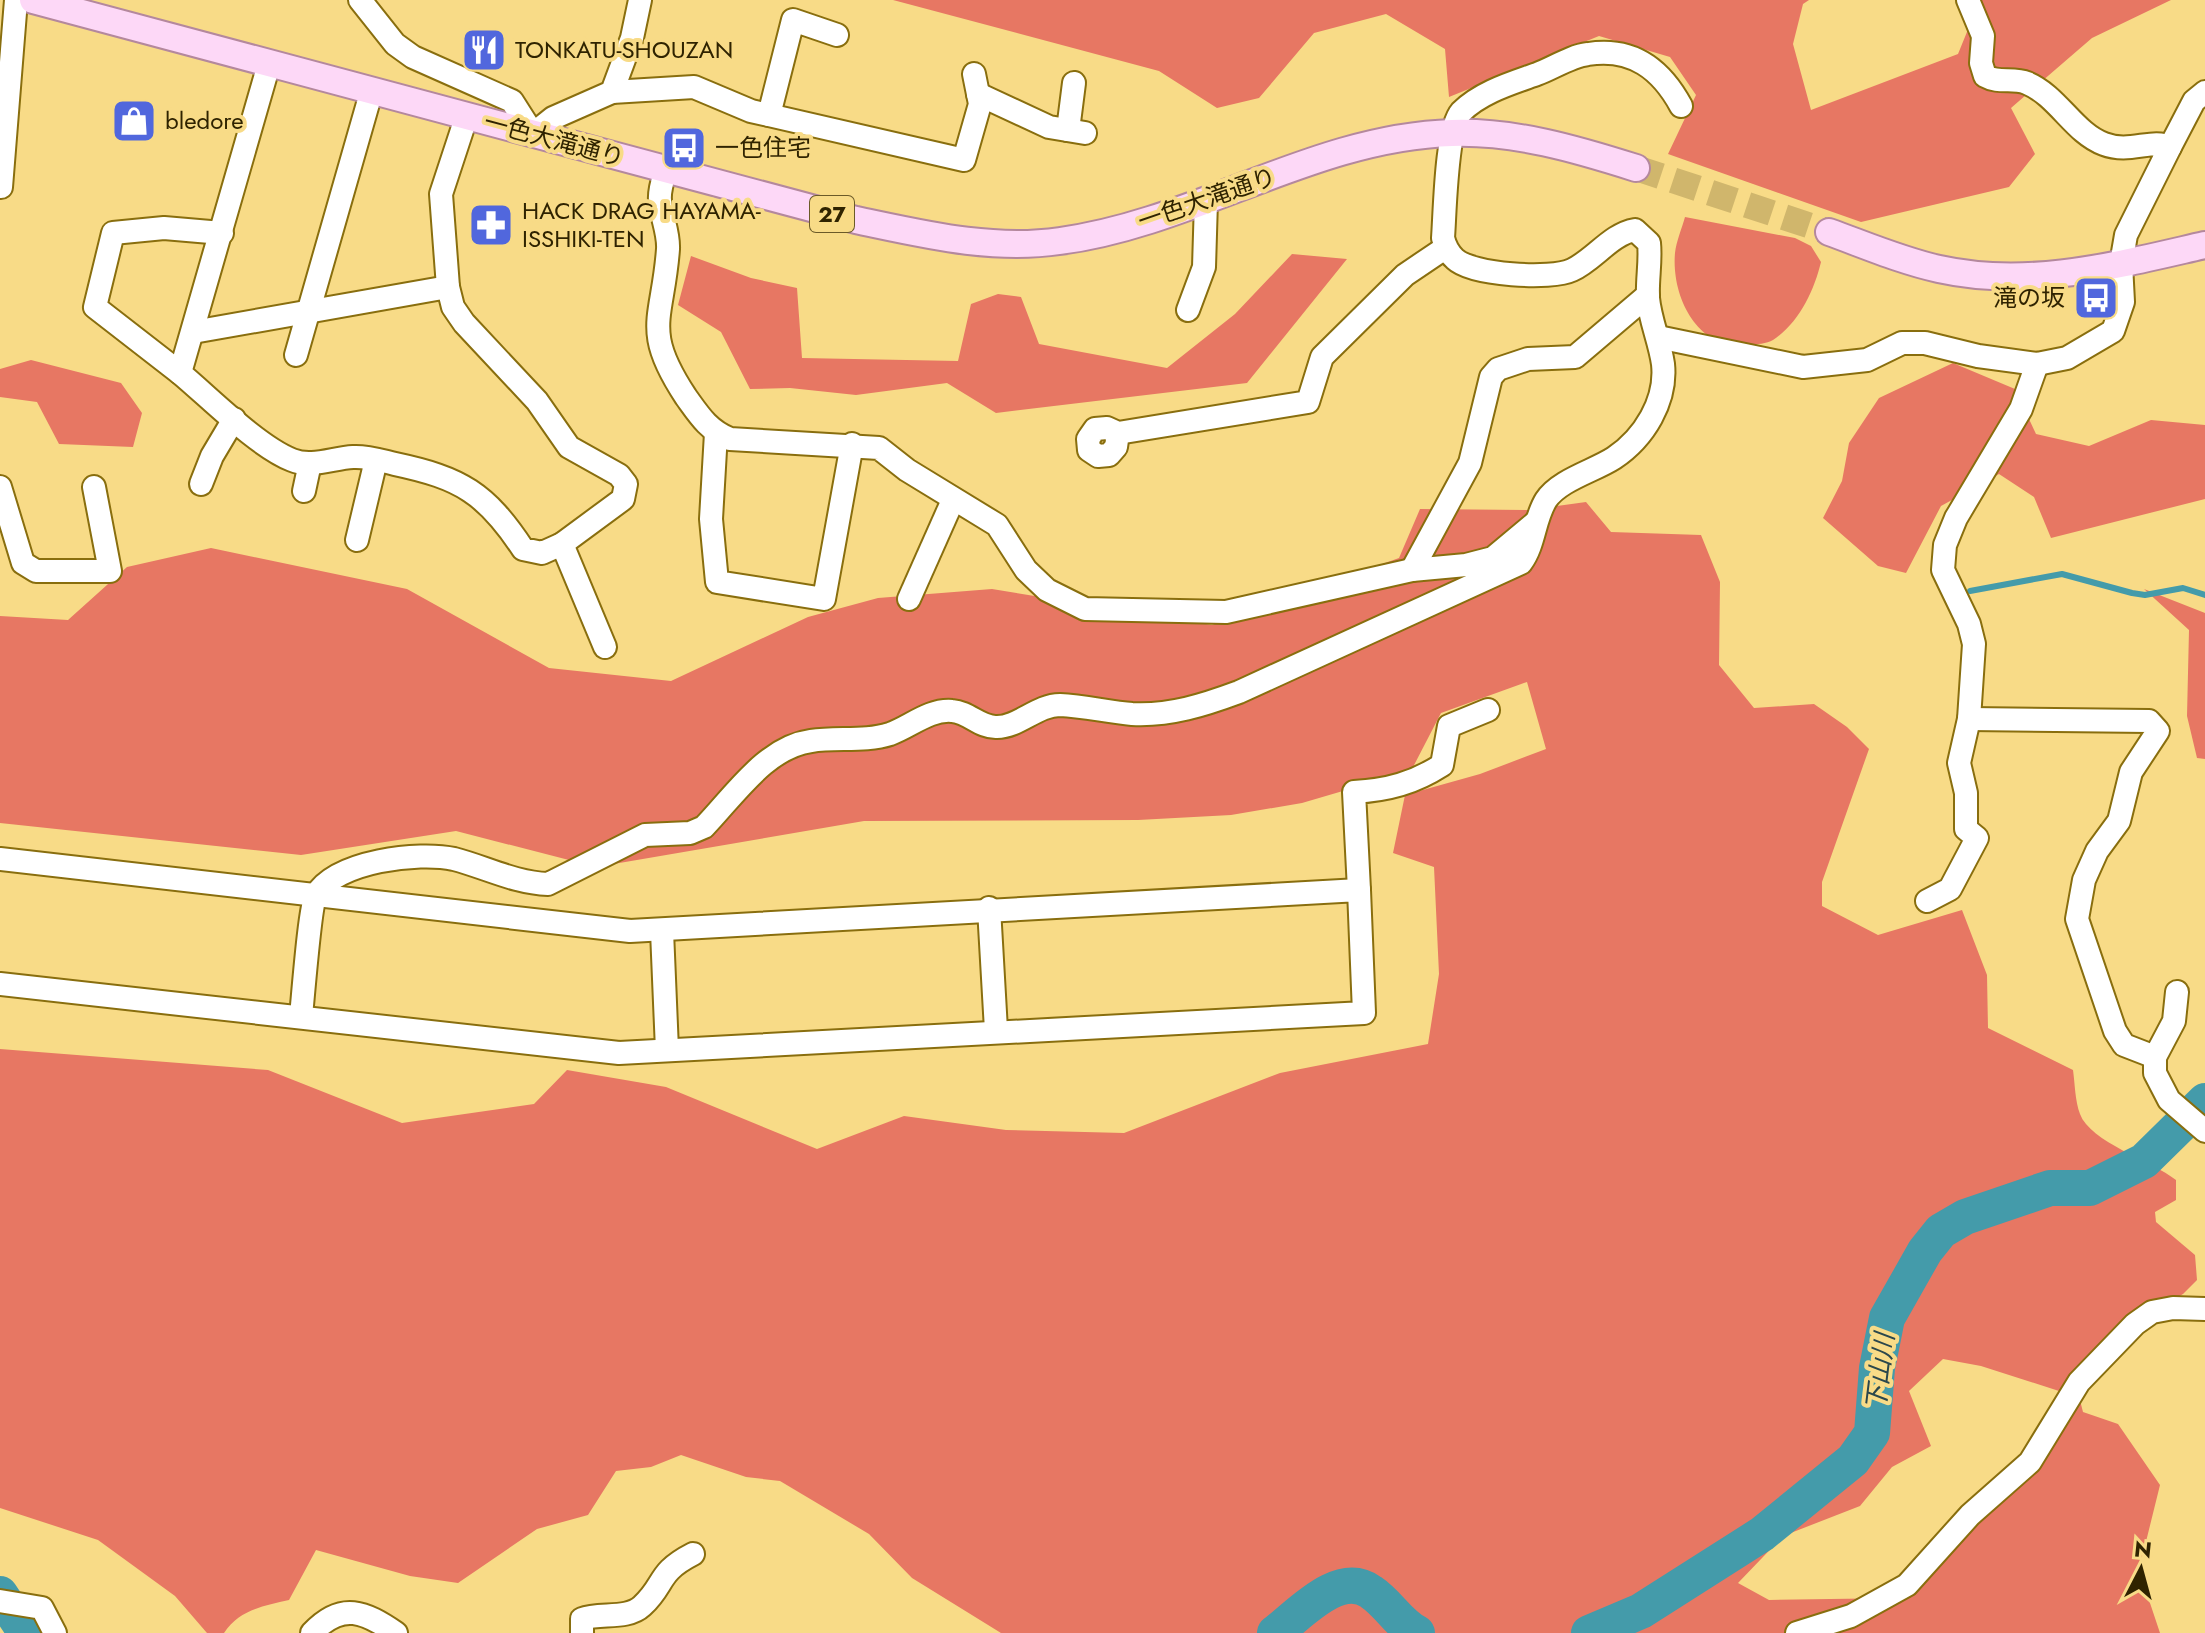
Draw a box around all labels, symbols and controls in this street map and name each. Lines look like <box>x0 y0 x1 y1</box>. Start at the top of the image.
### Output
restaurant icon: TONKATU-SHOUZAN <box>460 26 508 74</box>
place label: TONKATU-SHOUZAN <box>515 32 733 67</box>
shop icon: bledore <box>110 97 158 145</box>
place label: bledore <box>165 103 244 138</box>
street label: 一色大滝通り <box>480 104 628 175</box>
bus stop icon: 一色住宅 <box>660 124 708 172</box>
place label: 一色住宅 <box>715 130 811 165</box>
street label: 一色大滝通り <box>1133 159 1281 239</box>
place label: HACK DRAG HAYAMA- ISSHIKI-TEN <box>522 193 761 256</box>
road number: 27 <box>810 196 854 232</box>
pharmacy icon: HACK DRAG HAYAMA- ISSHIKI-TEN <box>467 201 515 249</box>
bus stop icon: 滝の坂 <box>2072 274 2120 322</box>
place label: 滝の坂 <box>1993 280 2065 315</box>
water label: 下山川 <box>1856 1328 1904 1413</box>
north arrow <box>2101 1529 2181 1609</box>
text: N <box>2133 1532 2153 1566</box>

